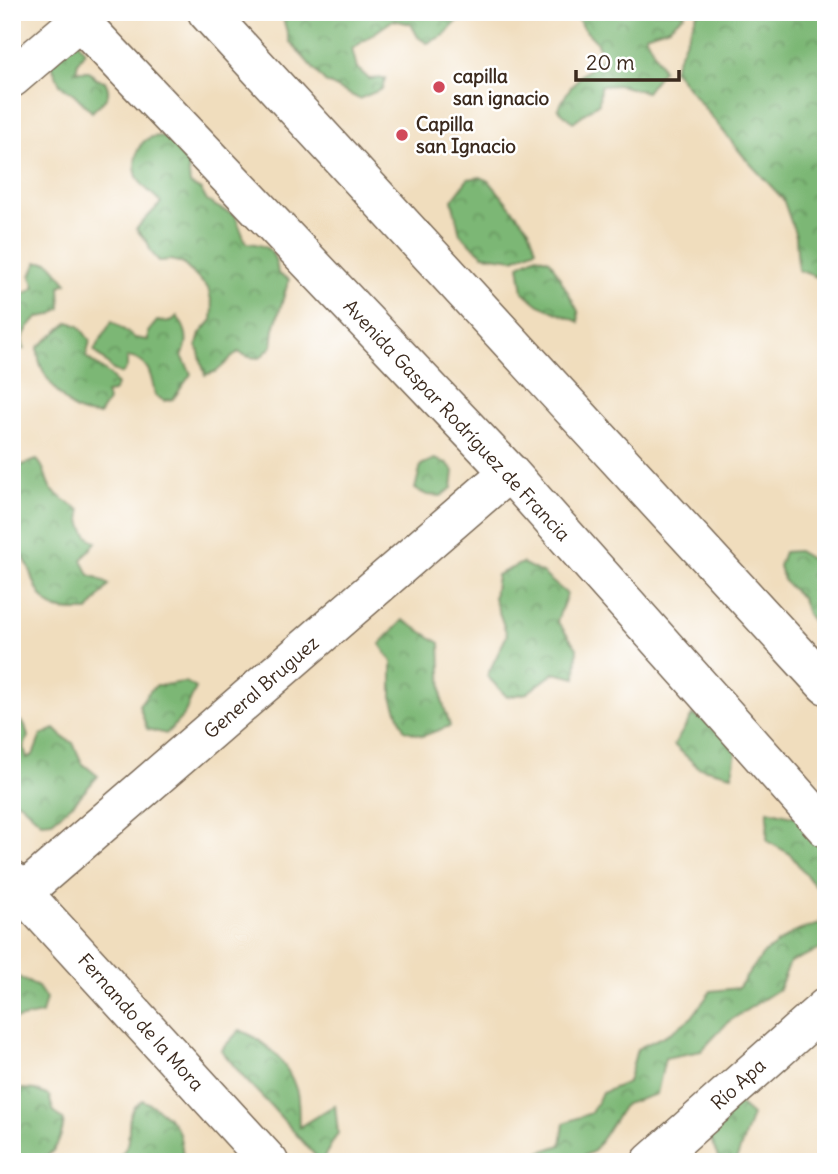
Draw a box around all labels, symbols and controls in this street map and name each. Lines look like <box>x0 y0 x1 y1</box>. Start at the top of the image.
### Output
scale bar <box>576 38 679 82</box>
text: 20 m <box>586 49 635 76</box>
place label: capilla san ignacio <box>453 64 550 110</box>
marker: capilla san ignacio <box>431 79 447 95</box>
place label: Capilla san Ignacio <box>416 112 516 158</box>
marker: Capilla san Ignacio <box>394 127 410 143</box>
street label: Avenida Gaspar Rodríguez de Francia <box>339 294 576 546</box>
street label: General Bruguez <box>199 631 323 743</box>
street label: Fernando de la Mora <box>73 948 209 1096</box>
street label: Río Apa <box>706 1053 770 1115</box>

